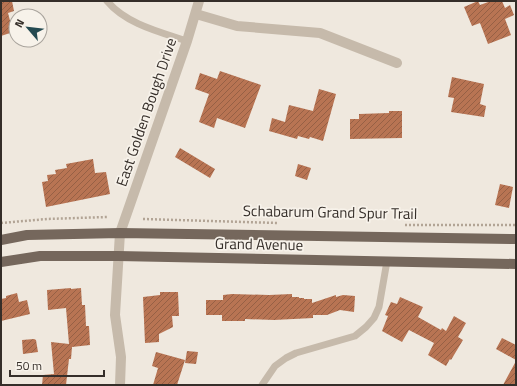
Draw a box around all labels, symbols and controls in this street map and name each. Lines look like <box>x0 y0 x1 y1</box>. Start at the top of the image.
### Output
north arrow <box>8 8 48 48</box>
text: N <box>10 16 28 30</box>
street label: East Golden Bough Drive <box>110 35 182 189</box>
street label: Schabarum Grand Spur Trail <box>243 199 417 225</box>
street label: Grand Avenue <box>215 232 303 256</box>
scale bar <box>10 352 104 378</box>
text: 50 m <box>16 356 42 375</box>

